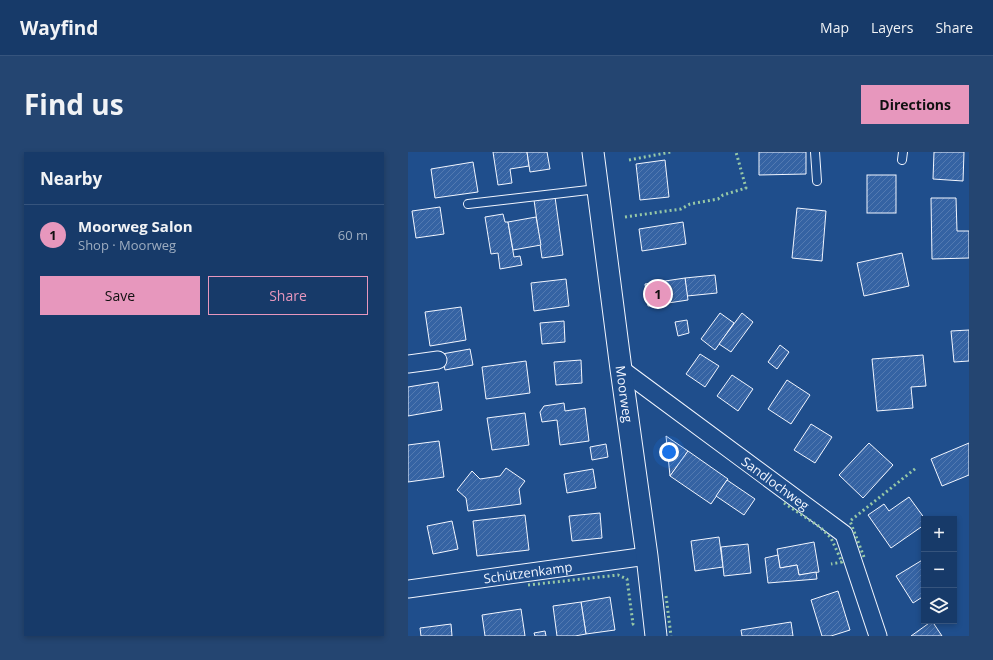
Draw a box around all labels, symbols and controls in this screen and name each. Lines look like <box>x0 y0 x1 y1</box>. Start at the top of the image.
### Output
text: Wayfind <box>20 15 98 41</box>
text: Map <box>820 18 849 37</box>
text: Layers <box>871 18 913 37</box>
text: Share <box>935 18 973 37</box>
text: Find us <box>24 85 124 123</box>
button: Directions <box>861 85 969 124</box>
text: Nearby <box>40 167 102 190</box>
text: Moorweg Salon <box>78 216 193 236</box>
text: 1 <box>49 226 57 244</box>
text: 60 m <box>338 226 368 244</box>
text: Shop · Moorweg <box>78 236 176 254</box>
button: Save <box>40 276 200 315</box>
button: Share <box>208 276 368 315</box>
pin: 1 <box>645 279 671 309</box>
street label: Moorweg <box>612 364 637 423</box>
your location <box>659 442 679 462</box>
street label: Sandlochweg <box>738 452 813 514</box>
map controls <box>921 516 957 624</box>
button: + <box>921 516 957 552</box>
button: − <box>921 552 957 588</box>
street label: Schützenkamp <box>482 557 573 587</box>
button: layers <box>921 588 957 624</box>

